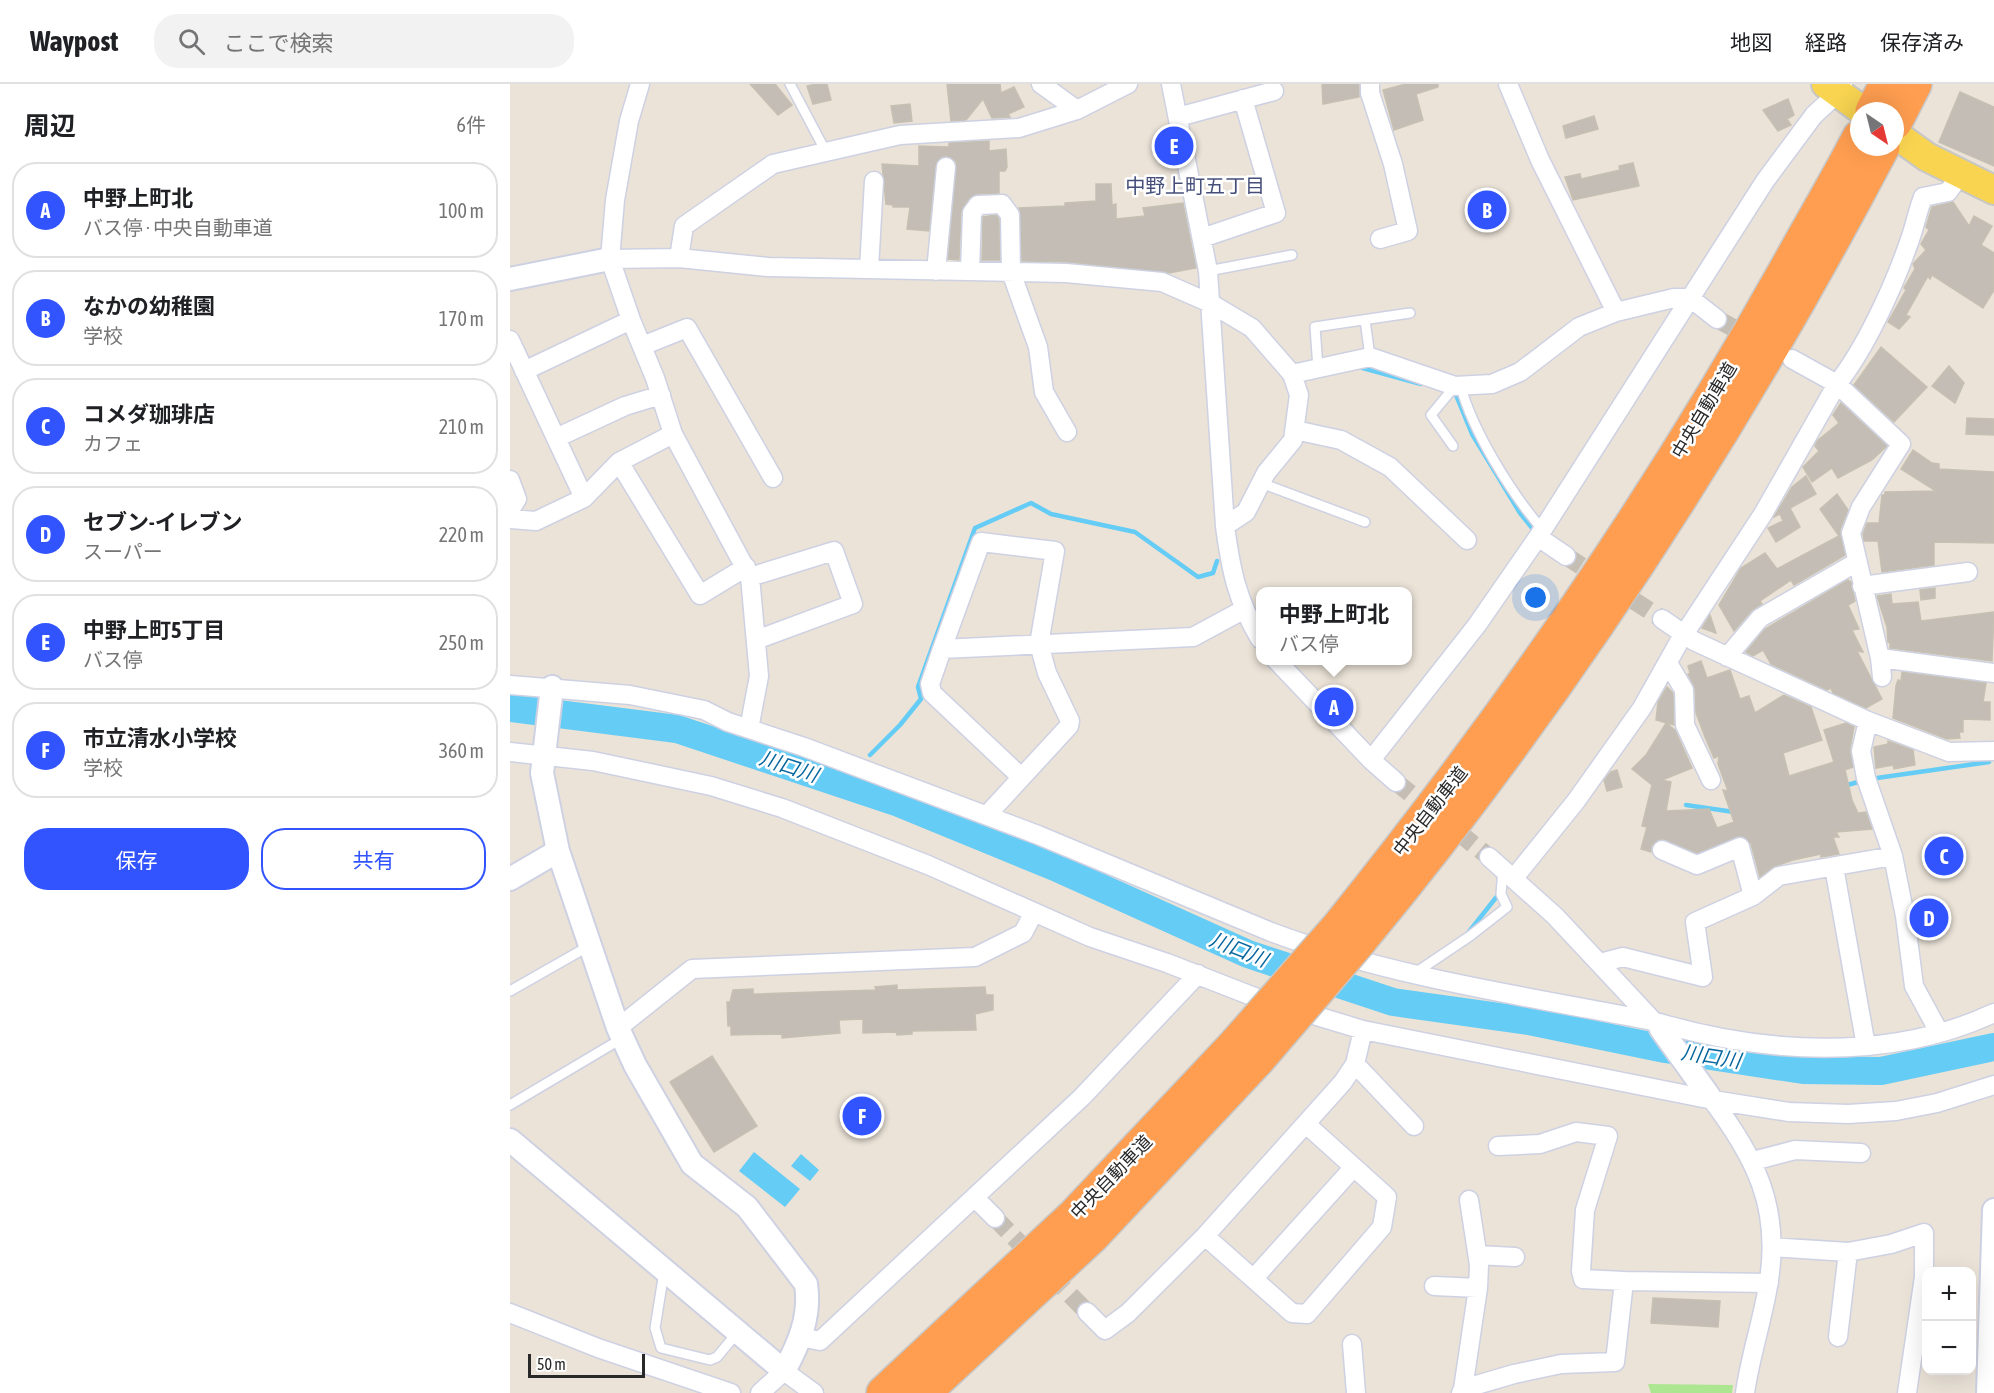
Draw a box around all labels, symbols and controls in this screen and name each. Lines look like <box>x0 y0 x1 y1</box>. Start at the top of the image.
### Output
search box <box>154 14 574 68</box>
text: Waypost <box>30 25 118 57</box>
icon: search <box>175 25 208 58</box>
text: ここで検索 <box>223 30 333 56</box>
text: 地図 <box>1730 30 1772 54</box>
text: 経路 <box>1805 30 1847 54</box>
text: 保存済み <box>1880 30 1964 54</box>
north arrow <box>1850 102 1904 156</box>
text: 周辺 <box>24 111 76 141</box>
text: 6件 <box>457 113 486 136</box>
pin: E <box>1154 124 1194 168</box>
district label: 中野上町五丁目 <box>1125 174 1265 197</box>
text: 中野上町北 <box>83 185 193 211</box>
pin: B <box>1468 188 1506 232</box>
text: A <box>41 199 50 222</box>
text: 100 m <box>439 199 484 222</box>
text: バス停 · 中央自動車道 <box>83 216 273 239</box>
text: なかの幼稚園 <box>83 293 215 319</box>
text: B <box>41 307 50 330</box>
text: 170 m <box>439 307 484 330</box>
text: 学校 <box>83 324 123 347</box>
street label: 中央自動車道 <box>1667 358 1741 462</box>
text: コメダ珈琲店 <box>83 401 215 427</box>
text: C <box>41 415 50 438</box>
text: 210 m <box>439 415 484 438</box>
text: カフェ <box>83 432 143 455</box>
text: セブン-イレブン <box>83 509 243 535</box>
text: D <box>40 523 51 546</box>
text: 220 m <box>439 523 484 546</box>
text: スーパー <box>83 540 163 563</box>
your location <box>1521 583 1550 612</box>
popup <box>1256 587 1412 665</box>
text: 中野上町北 <box>1279 601 1389 627</box>
text: 中野上町5丁目 <box>83 617 225 643</box>
text: E <box>41 631 50 654</box>
text: 250 m <box>439 631 484 654</box>
text: バス停 <box>1279 632 1339 655</box>
text: バス停 <box>83 648 143 671</box>
pin: A <box>1314 684 1354 730</box>
text: 市立清水小学校 <box>83 725 237 751</box>
text: F <box>41 739 50 762</box>
text: 360 m <box>439 739 484 762</box>
water label: 川口川 <box>757 746 823 787</box>
text: 学校 <box>83 756 123 779</box>
street label: 中央自動車道 <box>1388 762 1472 860</box>
button: 保存 <box>24 828 249 890</box>
button: 共有 <box>261 828 486 890</box>
pin: C <box>1924 834 1964 878</box>
pin: D <box>1910 896 1948 940</box>
water label: 川口川 <box>1207 927 1273 972</box>
water label: 川口川 <box>1680 1040 1744 1072</box>
pin: F <box>842 1094 882 1138</box>
street label: 中央自動車道 <box>1066 1131 1156 1223</box>
map controls <box>1922 1267 1976 1375</box>
button: + <box>1922 1267 1976 1321</box>
button: − <box>1922 1321 1976 1375</box>
scale bar <box>528 1351 645 1378</box>
text: 50 m <box>537 1355 566 1373</box>

